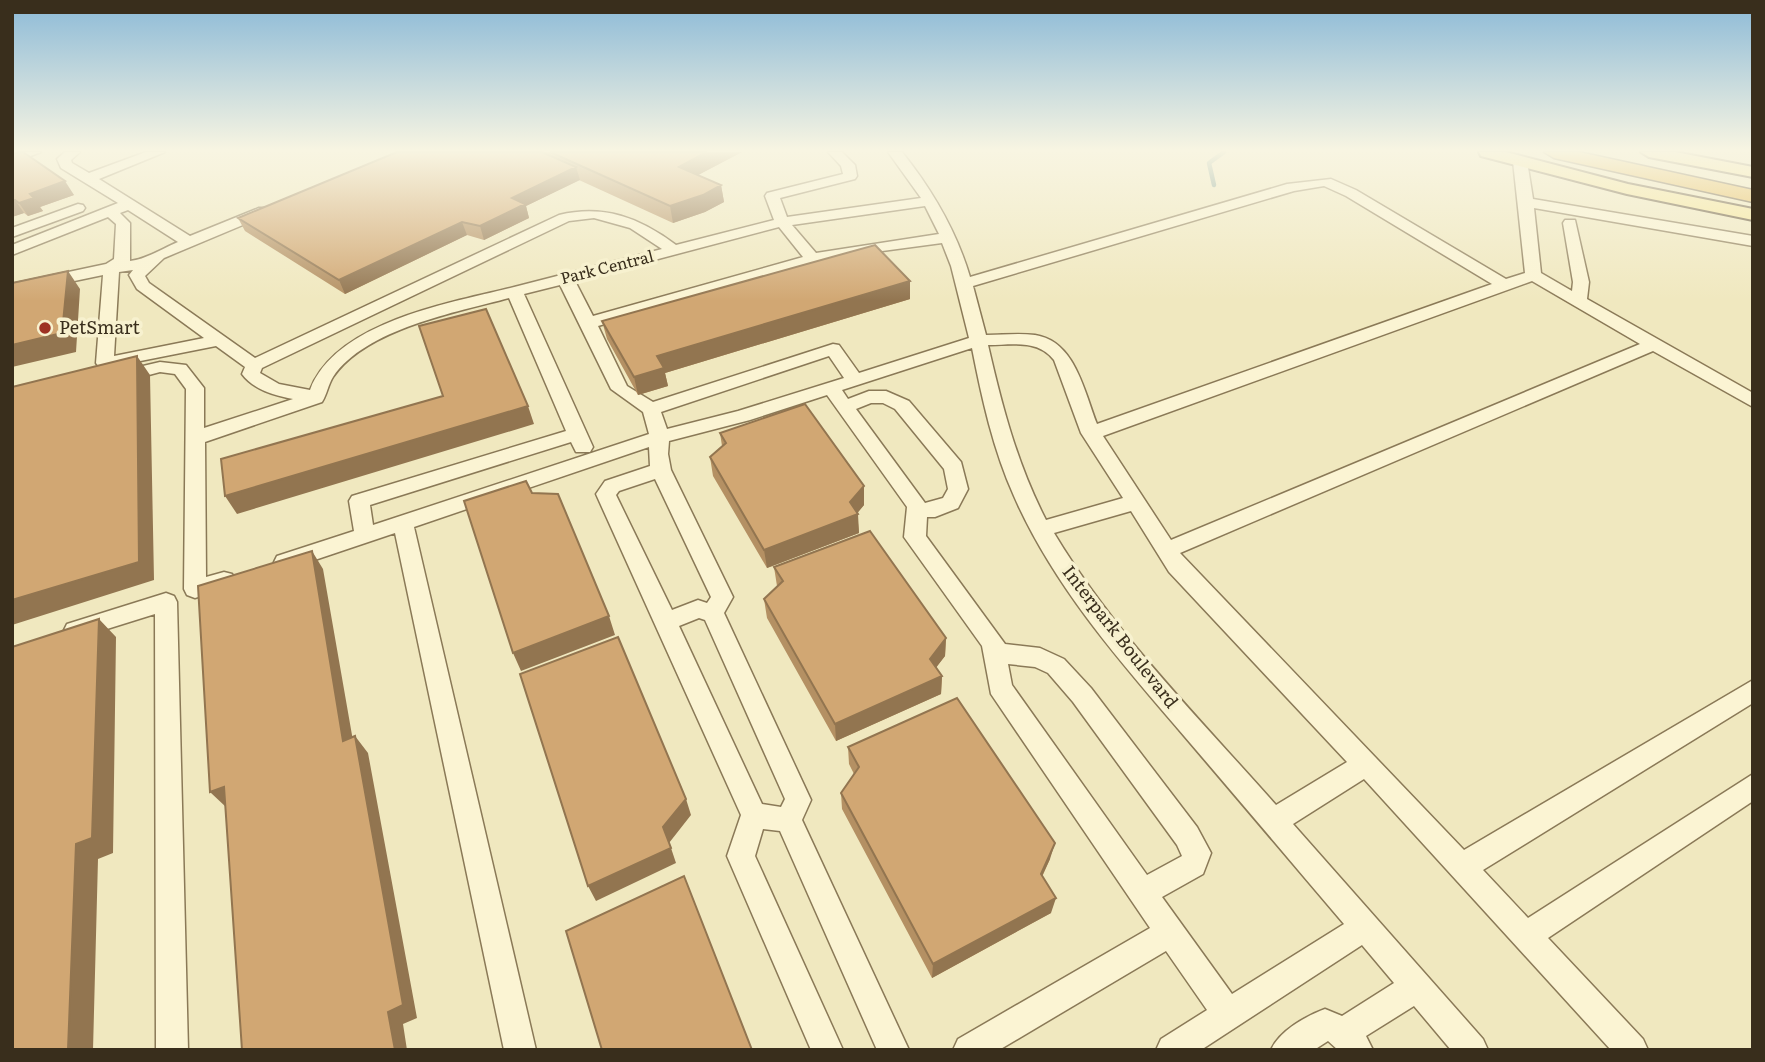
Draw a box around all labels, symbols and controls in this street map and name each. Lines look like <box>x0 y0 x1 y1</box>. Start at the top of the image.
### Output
street label: Park Central <box>558 243 656 289</box>
place label: PetSmart <box>59 313 140 340</box>
marker: PetSmart <box>37 320 53 336</box>
street label: Interpark Boulevard <box>1057 559 1186 713</box>

